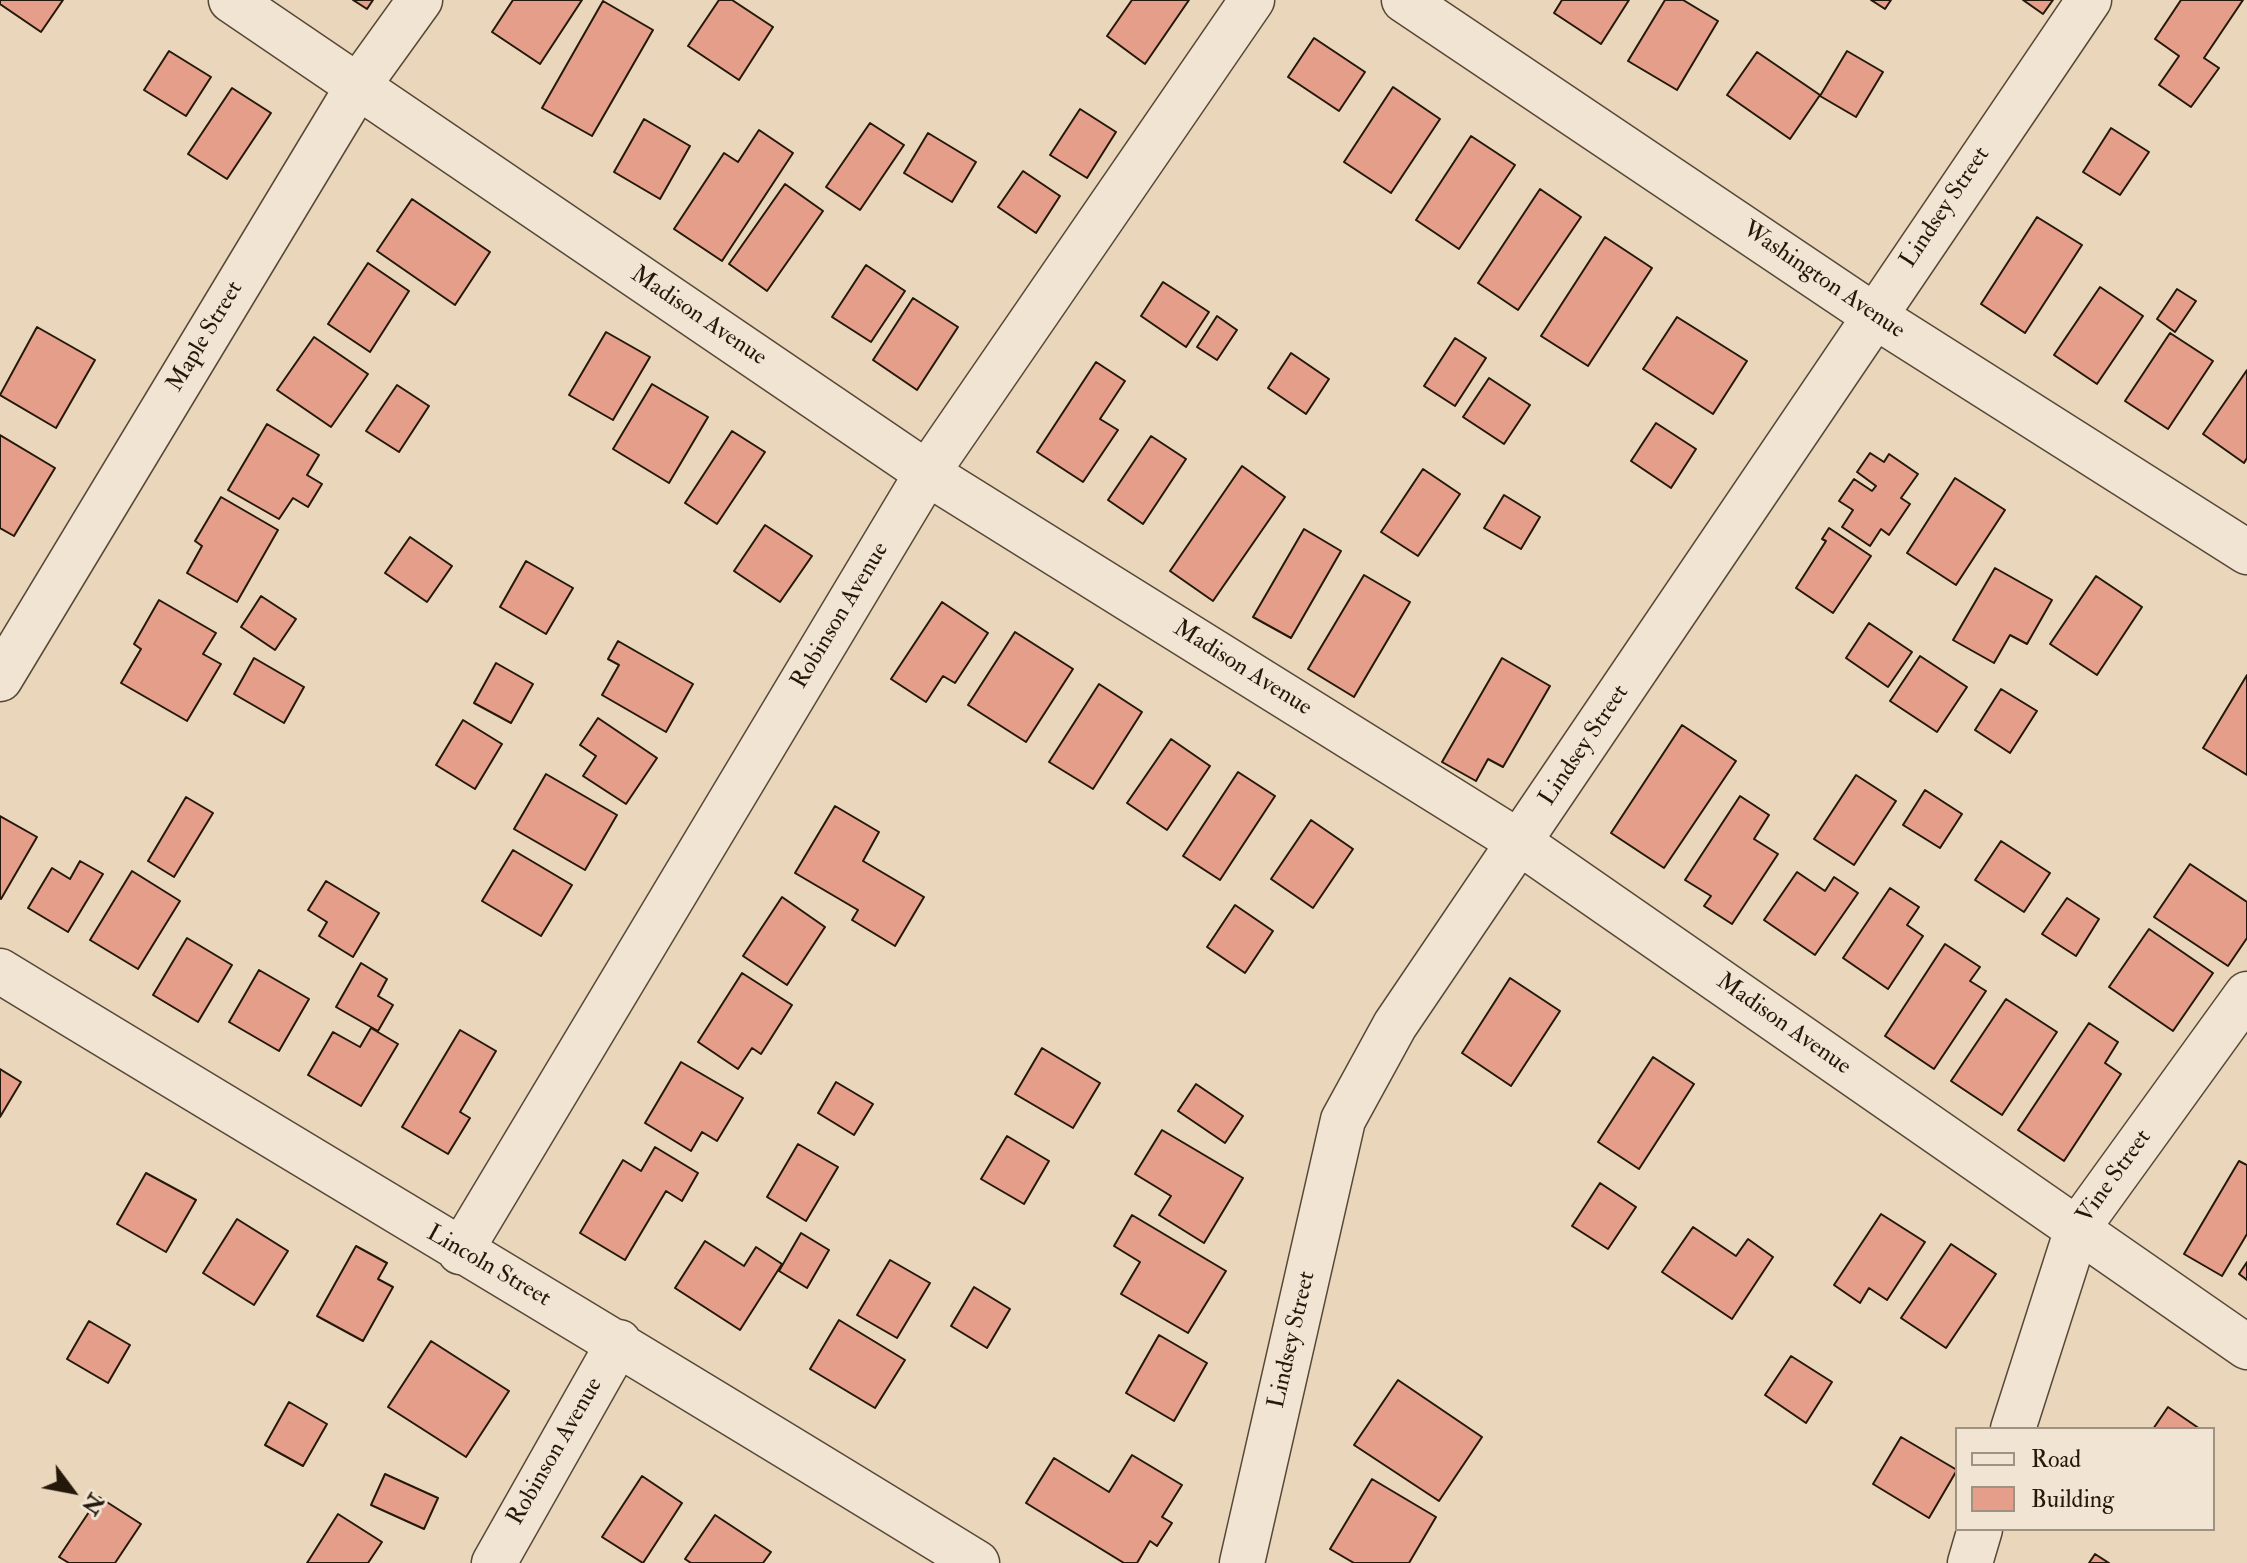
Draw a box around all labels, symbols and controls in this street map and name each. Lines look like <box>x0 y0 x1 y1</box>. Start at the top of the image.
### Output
street label: Lindsey Street <box>1895 142 1997 274</box>
street label: Washington Avenue <box>1736 216 1910 346</box>
street label: Madison Avenue <box>625 261 771 373</box>
street label: Maple Street <box>162 276 250 398</box>
street label: Robinson Avenue <box>786 538 896 694</box>
street label: Madison Avenue <box>1167 615 1317 723</box>
street label: Lindsey Street <box>1534 680 1636 812</box>
street label: Madison Avenue <box>1710 968 1856 1082</box>
street label: Vine Street <box>2071 1125 2159 1229</box>
street label: Lincoln Street <box>421 1220 555 1314</box>
street label: Lindsey Street <box>1263 1269 1323 1411</box>
street label: Robinson Avenue <box>502 1373 610 1531</box>
legend <box>1955 1427 2215 1531</box>
text: Road <box>2031 1444 2081 1475</box>
north arrow <box>32 1451 112 1531</box>
text: Building <box>2031 1484 2114 1515</box>
text: N <box>75 1488 109 1519</box>

